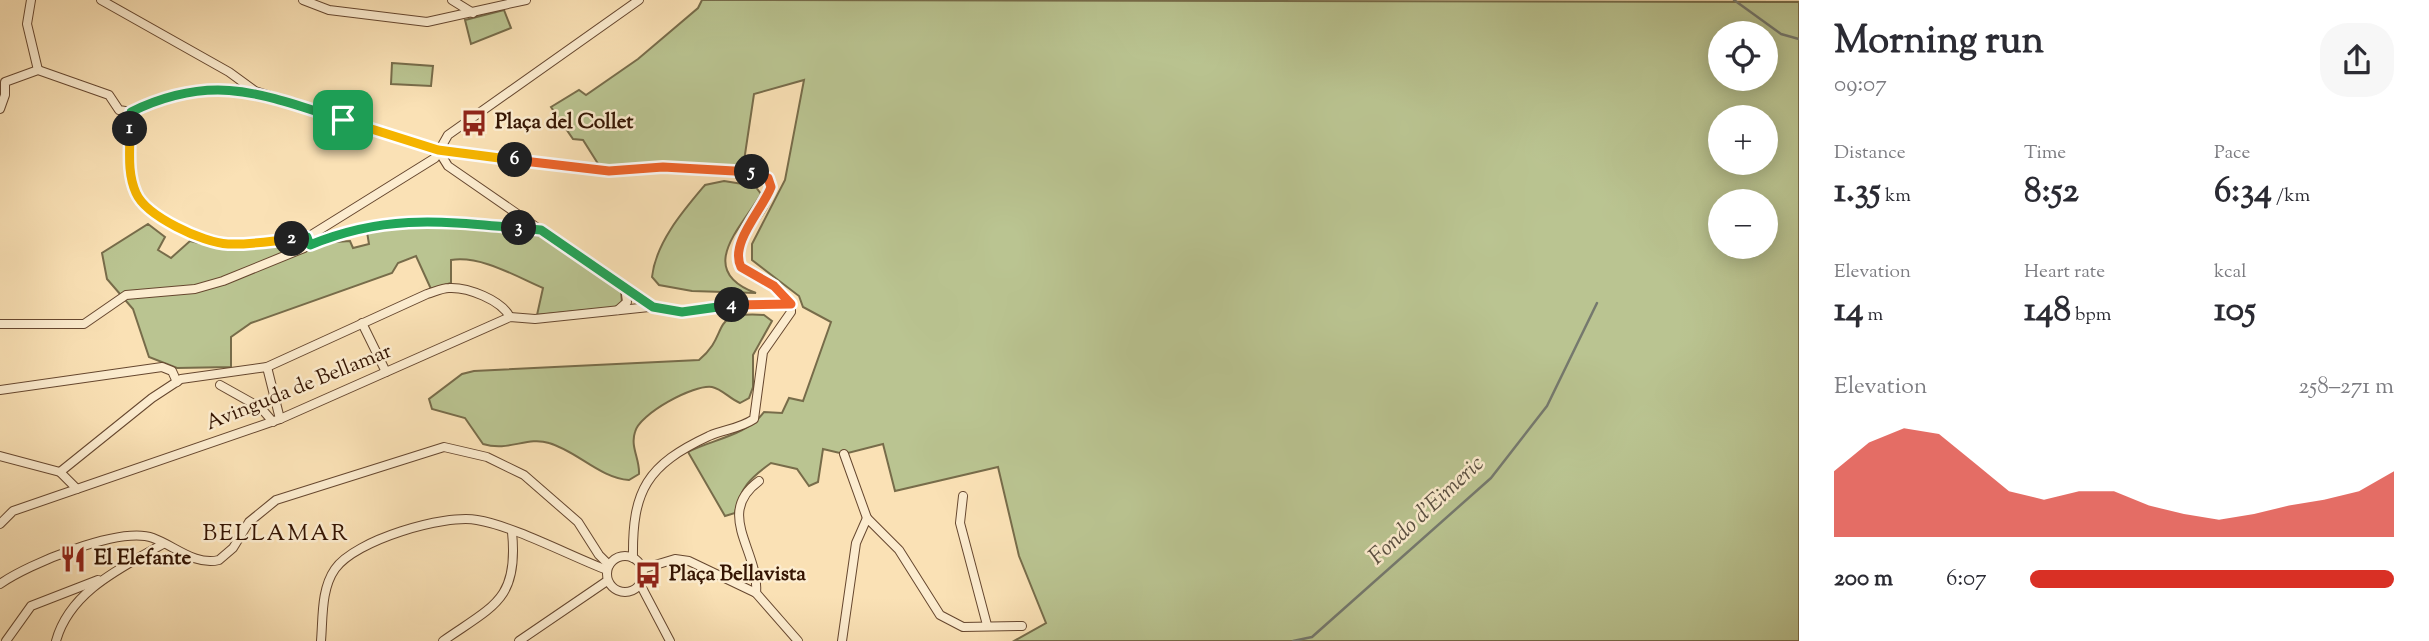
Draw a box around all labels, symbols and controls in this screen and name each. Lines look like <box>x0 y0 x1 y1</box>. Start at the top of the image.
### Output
text: Morning run <box>1834 16 2044 70</box>
map controls <box>1708 21 1778 259</box>
button: locate <box>1708 21 1778 91</box>
button: share <box>2320 23 2394 97</box>
text: 09:07 <box>1834 69 1887 102</box>
pin <box>313 90 373 150</box>
icon: arrive <box>324 101 362 139</box>
button: + <box>1708 105 1778 175</box>
bus stop icon: Plaça del Collet <box>459 108 489 138</box>
place label: Plaça del Collet <box>495 108 634 138</box>
pin: 1 <box>113 111 148 146</box>
text: 1 <box>126 115 133 142</box>
text: Distance <box>1834 140 1906 167</box>
text: Time <box>2024 140 2066 167</box>
text: Pace <box>2214 140 2250 167</box>
pin: 6 <box>498 142 532 178</box>
text: 6 <box>510 146 519 173</box>
pin: 5 <box>734 154 770 190</box>
text: 5 <box>748 158 755 185</box>
text: 1.35 <box>1834 167 1881 218</box>
text: 8:52 <box>2024 167 2079 218</box>
text: 6:34 <box>2214 167 2272 218</box>
text: km <box>1881 183 1911 210</box>
text: /km <box>2272 183 2310 210</box>
button: − <box>1708 189 1778 259</box>
pin: 3 <box>502 210 536 246</box>
text: 3 <box>515 214 522 241</box>
pin: 2 <box>274 222 310 256</box>
text: 2 <box>287 225 296 252</box>
text: Elevation <box>1834 259 1911 286</box>
text: Heart rate <box>2024 259 2105 286</box>
text: kcal <box>2214 259 2247 286</box>
text: 14 <box>1834 286 1864 337</box>
text: 148 <box>2024 286 2071 337</box>
text: 105 <box>2214 286 2256 337</box>
pin: 4 <box>714 288 750 322</box>
text: 4 <box>727 291 736 318</box>
text: m <box>1864 302 1883 329</box>
text: bpm <box>2071 302 2112 329</box>
street label: Avinguda de Bellamar <box>201 337 397 439</box>
text: Elevation <box>1834 371 1927 404</box>
text: 258–271 m <box>2299 371 2394 404</box>
water label: Fondo d'Eimeric <box>1362 449 1492 573</box>
district label: BELLAMAR <box>202 518 350 551</box>
restaurant icon: El Elefante <box>58 544 88 574</box>
place label: El Elefante <box>94 544 191 574</box>
bus stop icon: Plaça Bellavista <box>633 560 663 590</box>
place label: Plaça Bellavista <box>669 560 806 590</box>
text: 200 m <box>1834 563 1893 596</box>
text: 6:07 <box>1946 563 1987 596</box>

